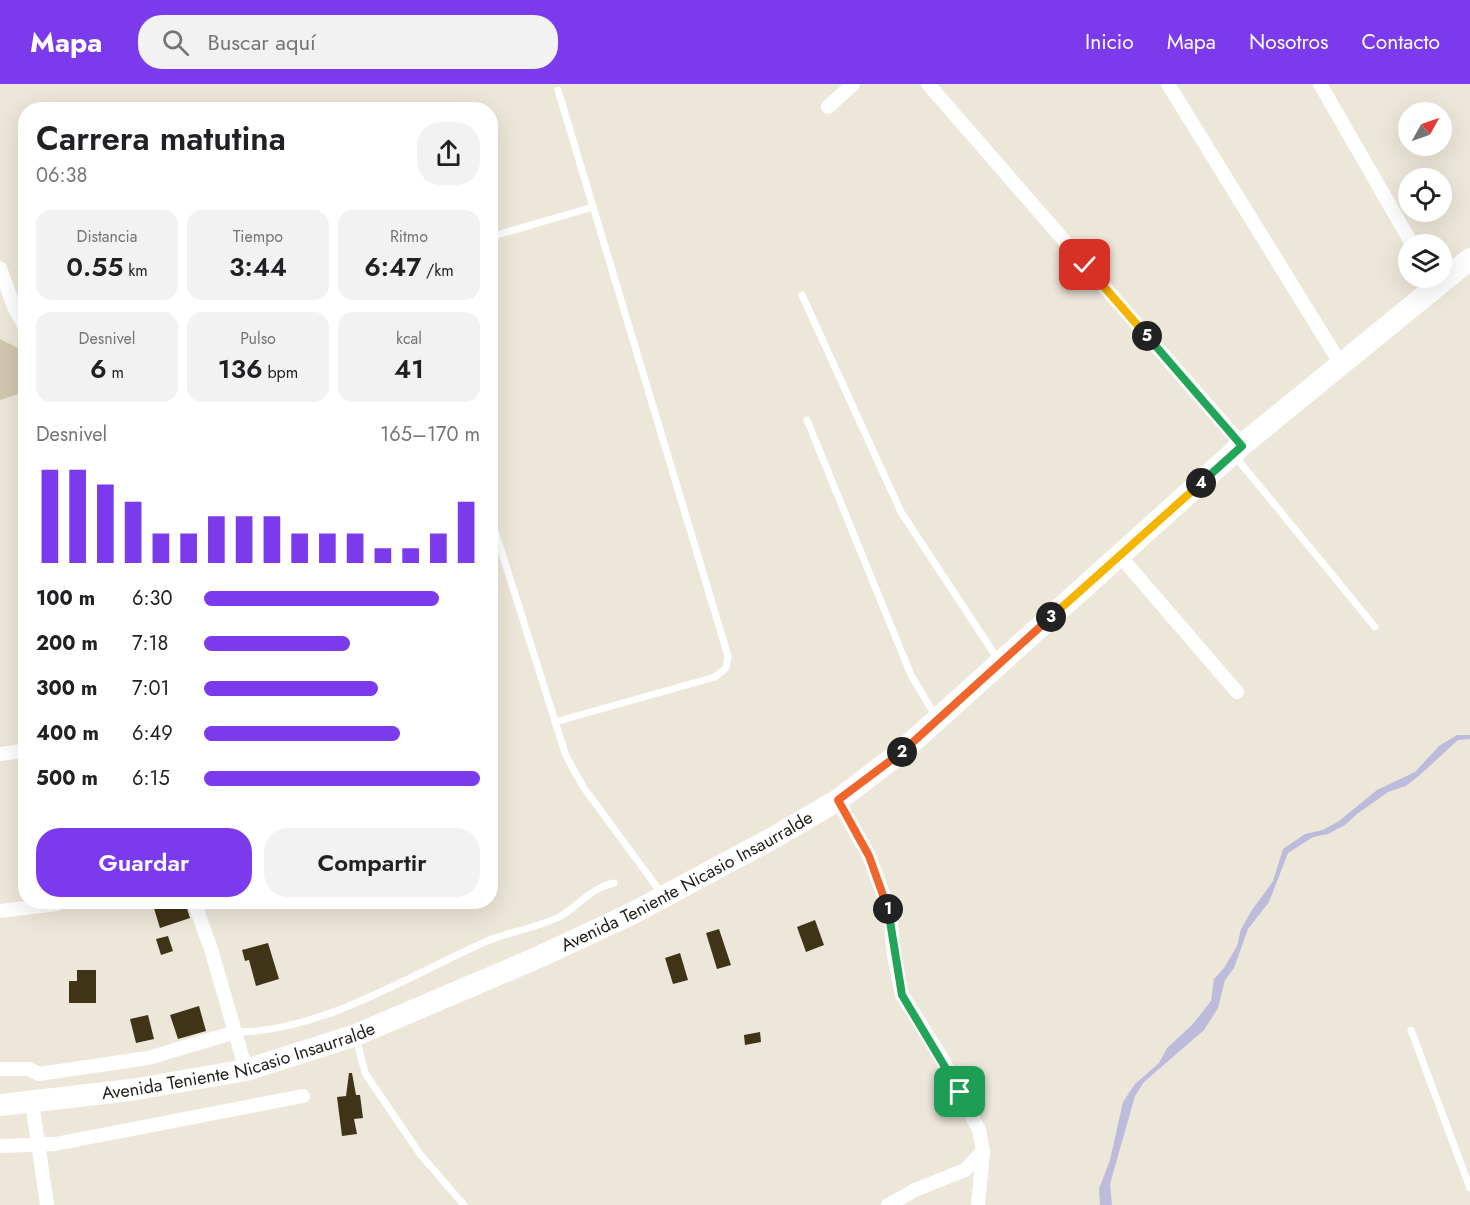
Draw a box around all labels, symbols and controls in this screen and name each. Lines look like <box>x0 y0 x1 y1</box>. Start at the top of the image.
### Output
search box <box>138 15 558 69</box>
text: Mapa <box>30 22 102 63</box>
icon: search <box>159 26 192 59</box>
text: Buscar aquí <box>207 26 316 58</box>
text: Inicio <box>1085 27 1134 57</box>
text: Mapa <box>1167 27 1216 57</box>
text: Nosotros <box>1249 27 1328 57</box>
text: Contacto <box>1361 27 1440 57</box>
north arrow <box>1398 102 1452 156</box>
map controls <box>1398 102 1452 288</box>
text: Carrera matutina <box>36 115 286 162</box>
button: share <box>417 122 480 185</box>
text: 06:38 <box>36 161 87 190</box>
button: locate <box>1398 168 1452 222</box>
text: Distancia <box>77 225 137 248</box>
text: Tiempo <box>233 225 283 248</box>
text: Ritmo <box>390 225 428 248</box>
button: layers <box>1398 234 1452 288</box>
pin <box>1059 239 1110 290</box>
text: 0.55 <box>66 248 123 286</box>
text: 3:44 <box>229 248 287 286</box>
text: 6:47 <box>364 248 421 286</box>
icon: check <box>1068 248 1101 281</box>
text: km <box>123 259 148 282</box>
text: /km <box>421 259 454 282</box>
pin: 5 <box>1132 321 1162 351</box>
text: 5 <box>1142 324 1152 347</box>
text: Desnivel <box>79 327 135 350</box>
text: Pulso <box>240 327 276 350</box>
text: kcal <box>396 327 422 350</box>
text: 6 <box>90 350 107 388</box>
text: 136 <box>218 350 263 388</box>
text: 41 <box>394 350 424 388</box>
text: m <box>107 361 124 384</box>
text: bpm <box>263 361 298 384</box>
text: Desnivel <box>36 420 107 449</box>
text: 165–170 m <box>380 420 480 449</box>
pin: 4 <box>1186 468 1216 498</box>
text: 4 <box>1195 471 1207 494</box>
text: 100 m <box>36 584 95 613</box>
text: 6:30 <box>132 584 172 613</box>
pin: 3 <box>1036 602 1066 632</box>
text: 3 <box>1046 605 1056 628</box>
text: 200 m <box>36 629 98 658</box>
text: 7:18 <box>132 629 168 658</box>
text: 300 m <box>36 674 97 703</box>
text: 7:01 <box>132 674 170 703</box>
text: 400 m <box>36 719 99 748</box>
text: 6:49 <box>132 719 173 748</box>
pin: 2 <box>887 737 917 767</box>
text: 2 <box>897 740 907 763</box>
text: 500 m <box>36 764 98 793</box>
text: 6:15 <box>132 764 170 793</box>
street label: Avenida Teniente Nicasio Insaurralde <box>557 805 818 958</box>
button: Guardar <box>36 828 252 897</box>
button: Compartir <box>264 828 480 897</box>
pin: 1 <box>873 894 903 924</box>
text: 1 <box>884 897 892 920</box>
street label: Avenida Teniente Nicasio Insaurralde <box>100 1015 379 1106</box>
pin <box>934 1066 985 1117</box>
icon: arrive <box>943 1075 976 1108</box>

